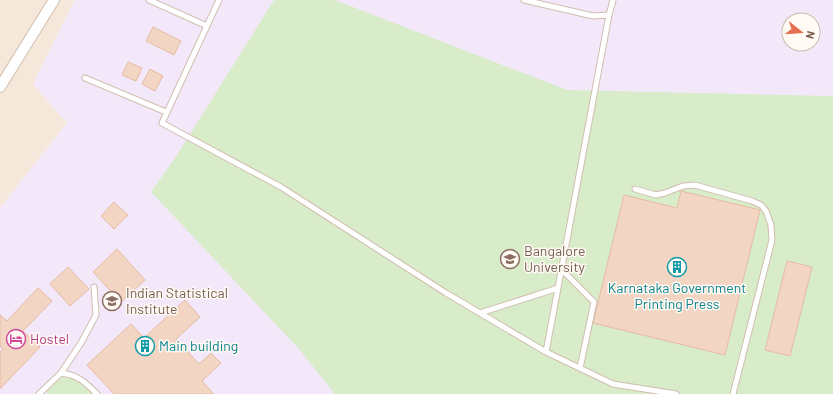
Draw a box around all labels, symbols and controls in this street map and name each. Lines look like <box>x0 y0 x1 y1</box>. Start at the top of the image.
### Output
north arrow <box>781 12 821 52</box>
text: N <box>804 30 818 40</box>
place label: Bangalore University <box>524 242 586 275</box>
school or university icon: Bangalore University <box>499 248 521 270</box>
building icon: Karnataka Government Printing Press <box>666 256 688 278</box>
place label: Karnataka Government Printing Press <box>608 279 746 312</box>
place label: Indian Statistical Institute <box>126 284 228 317</box>
school or university icon: Indian Statistical Institute <box>101 290 123 312</box>
hotel icon: Hostel <box>5 328 27 350</box>
place label: Hostel <box>30 330 69 347</box>
building icon: Main building <box>134 335 156 357</box>
place label: Main building <box>159 337 238 354</box>

